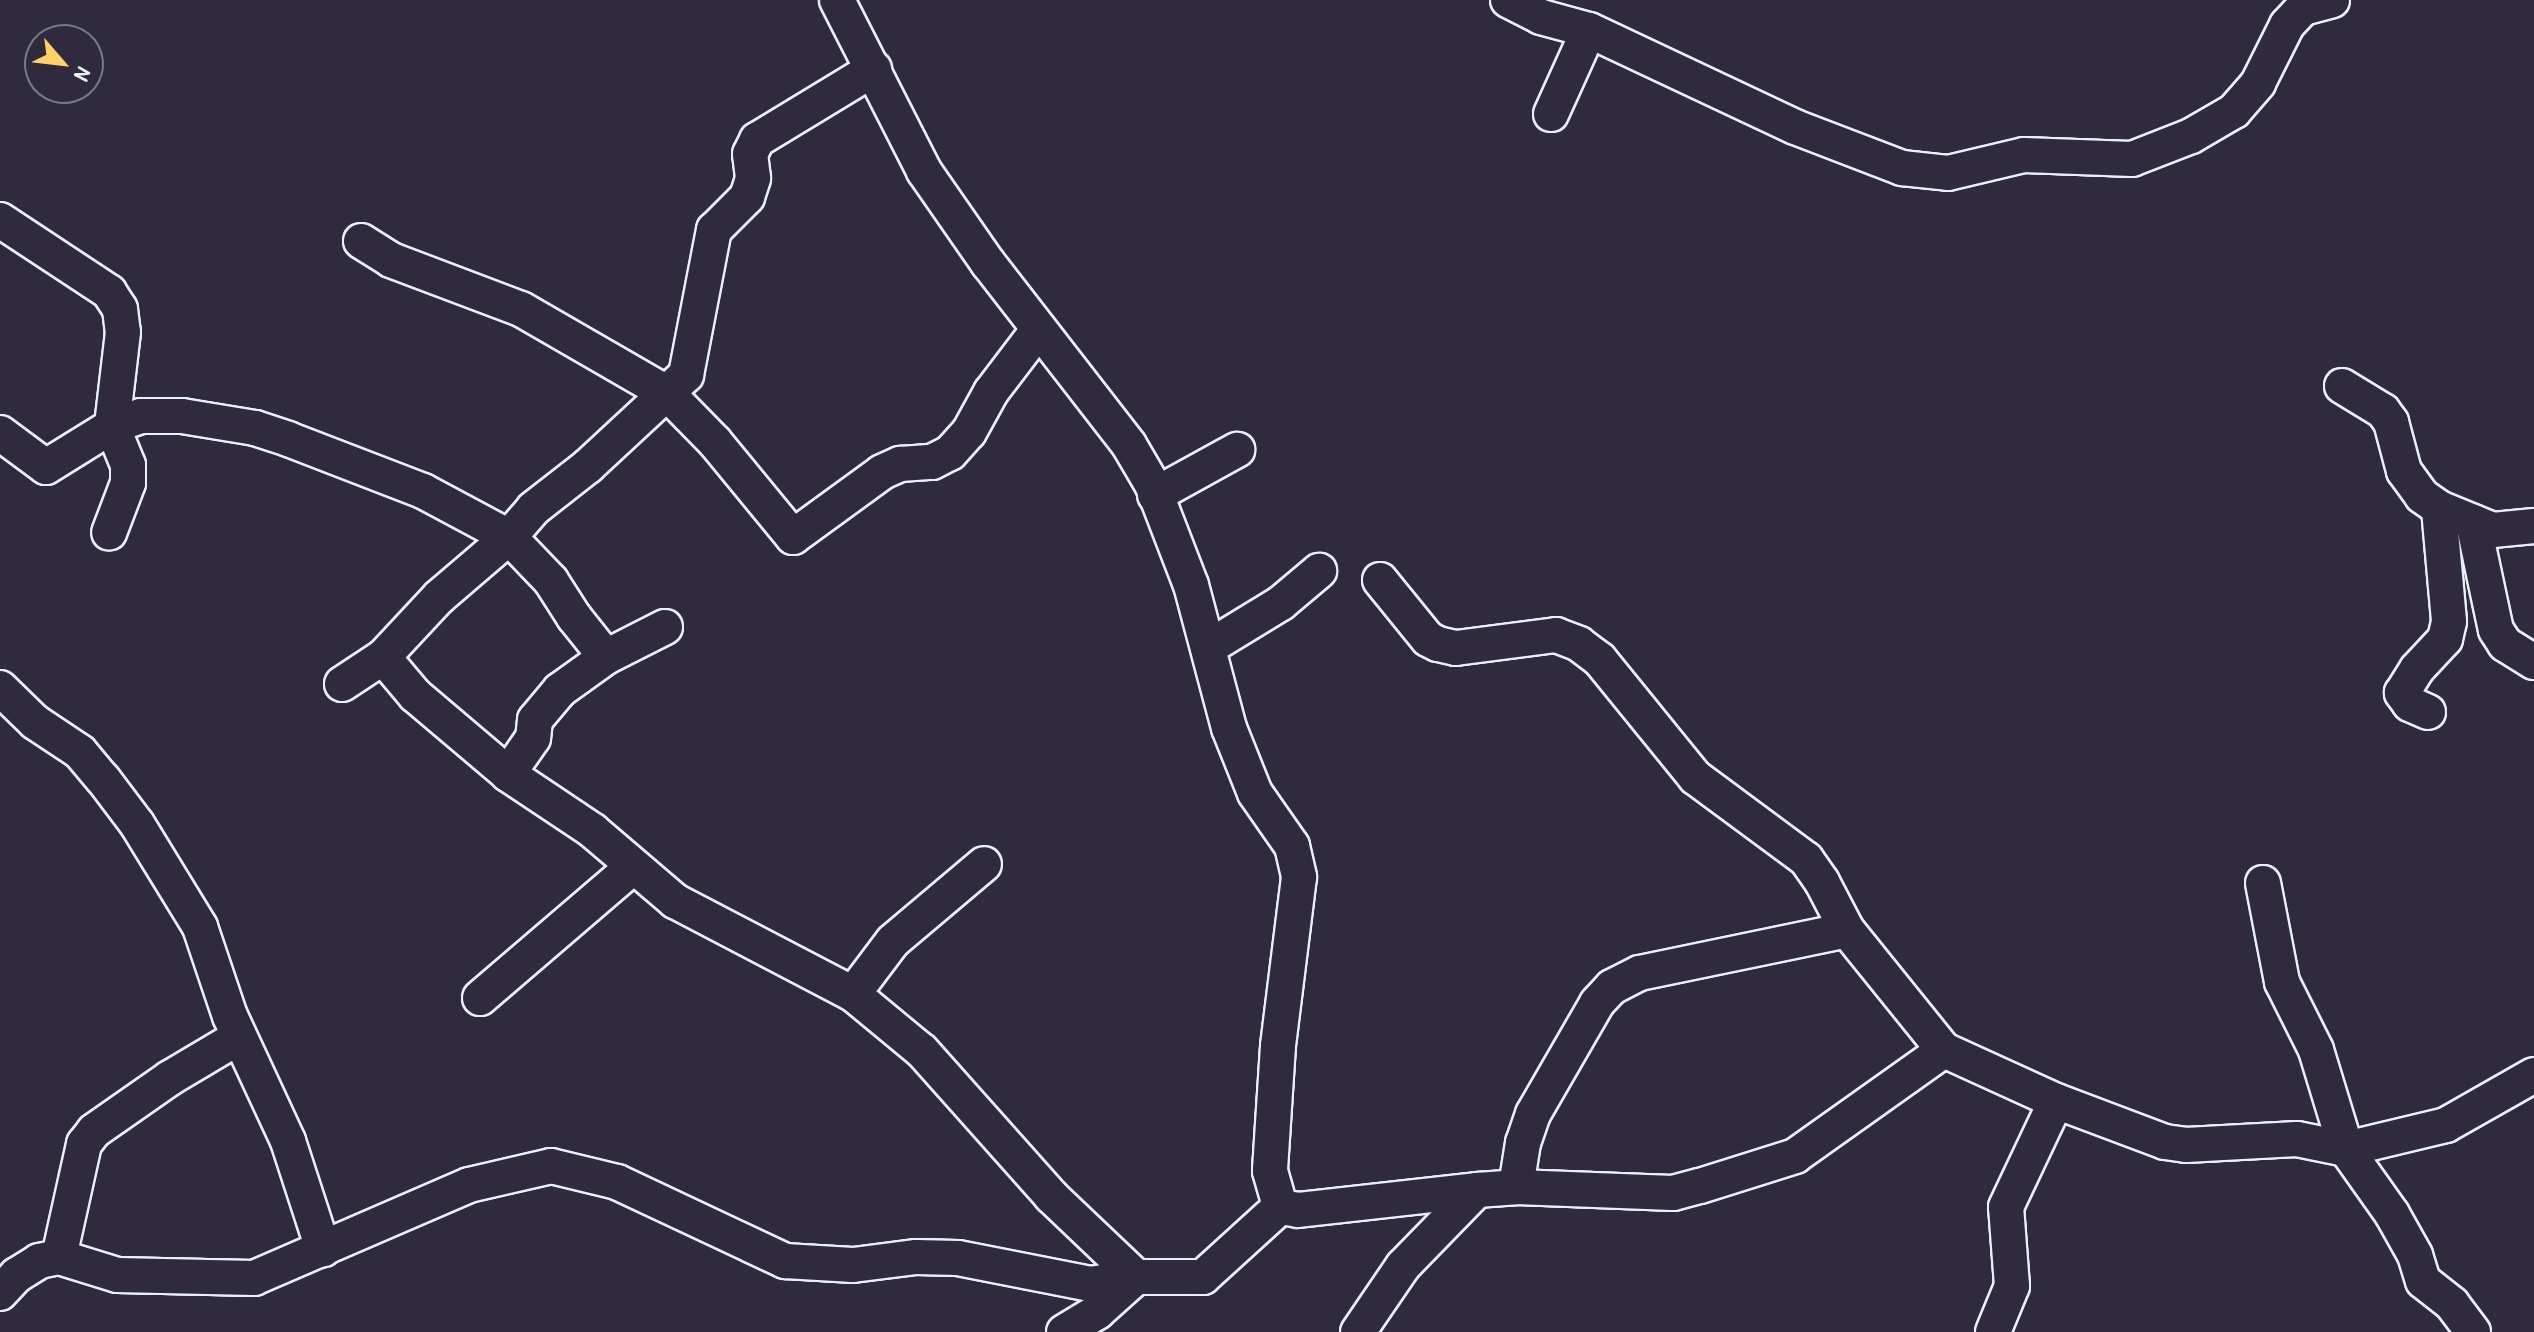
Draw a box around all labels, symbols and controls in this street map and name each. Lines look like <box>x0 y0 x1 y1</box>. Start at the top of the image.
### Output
north arrow <box>24 24 104 104</box>
text: N <box>67 62 99 87</box>

